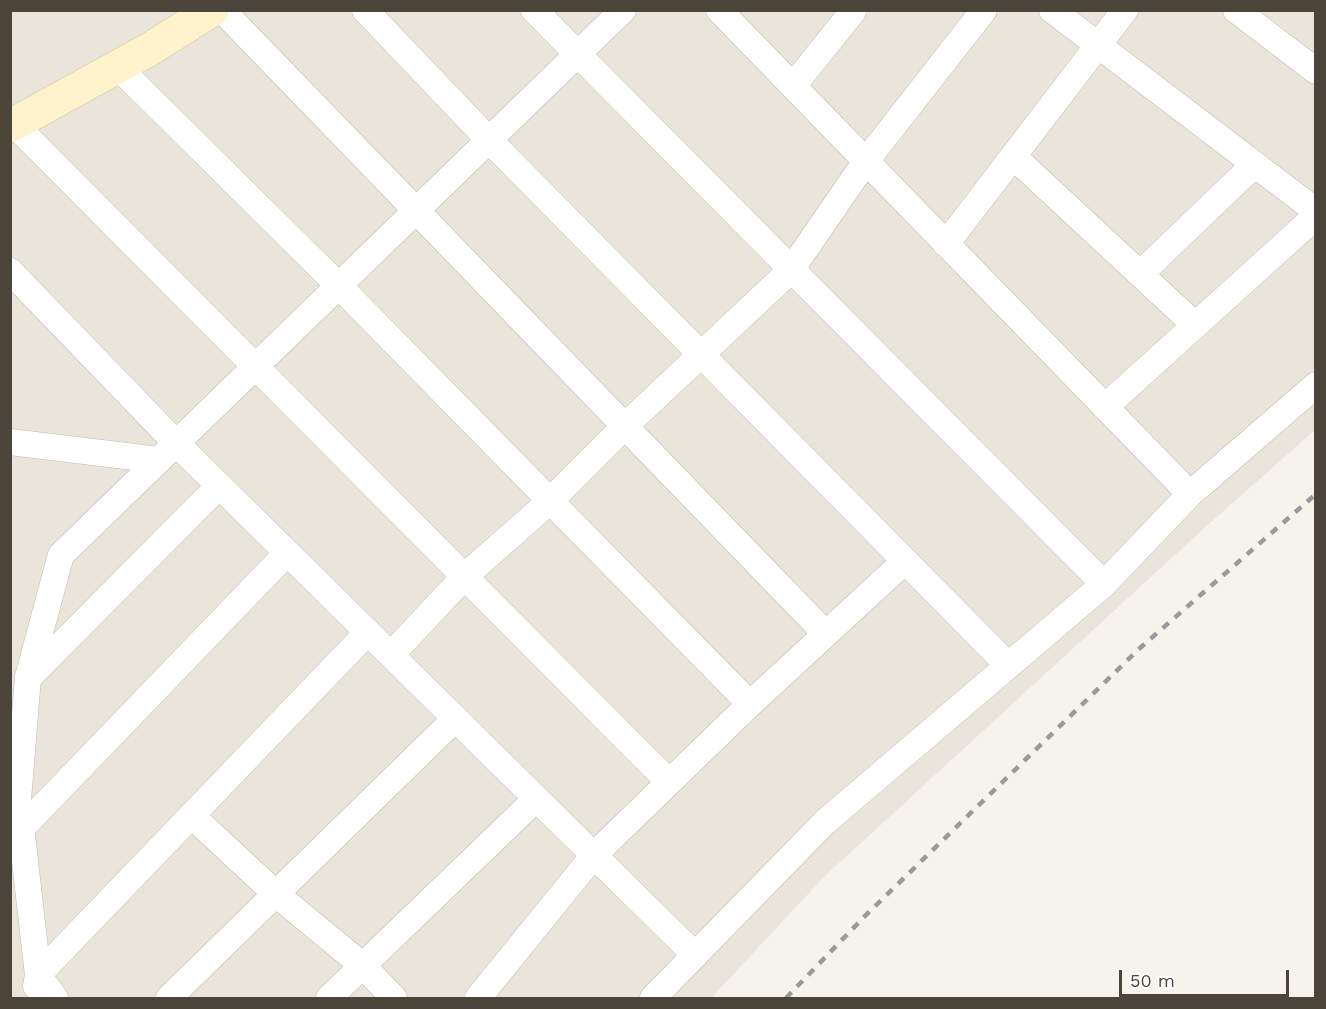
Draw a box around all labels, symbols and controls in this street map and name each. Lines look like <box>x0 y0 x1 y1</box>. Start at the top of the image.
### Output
scale bar <box>1122 958 1292 996</box>
text: 50 m <box>1130 970 1175 991</box>

